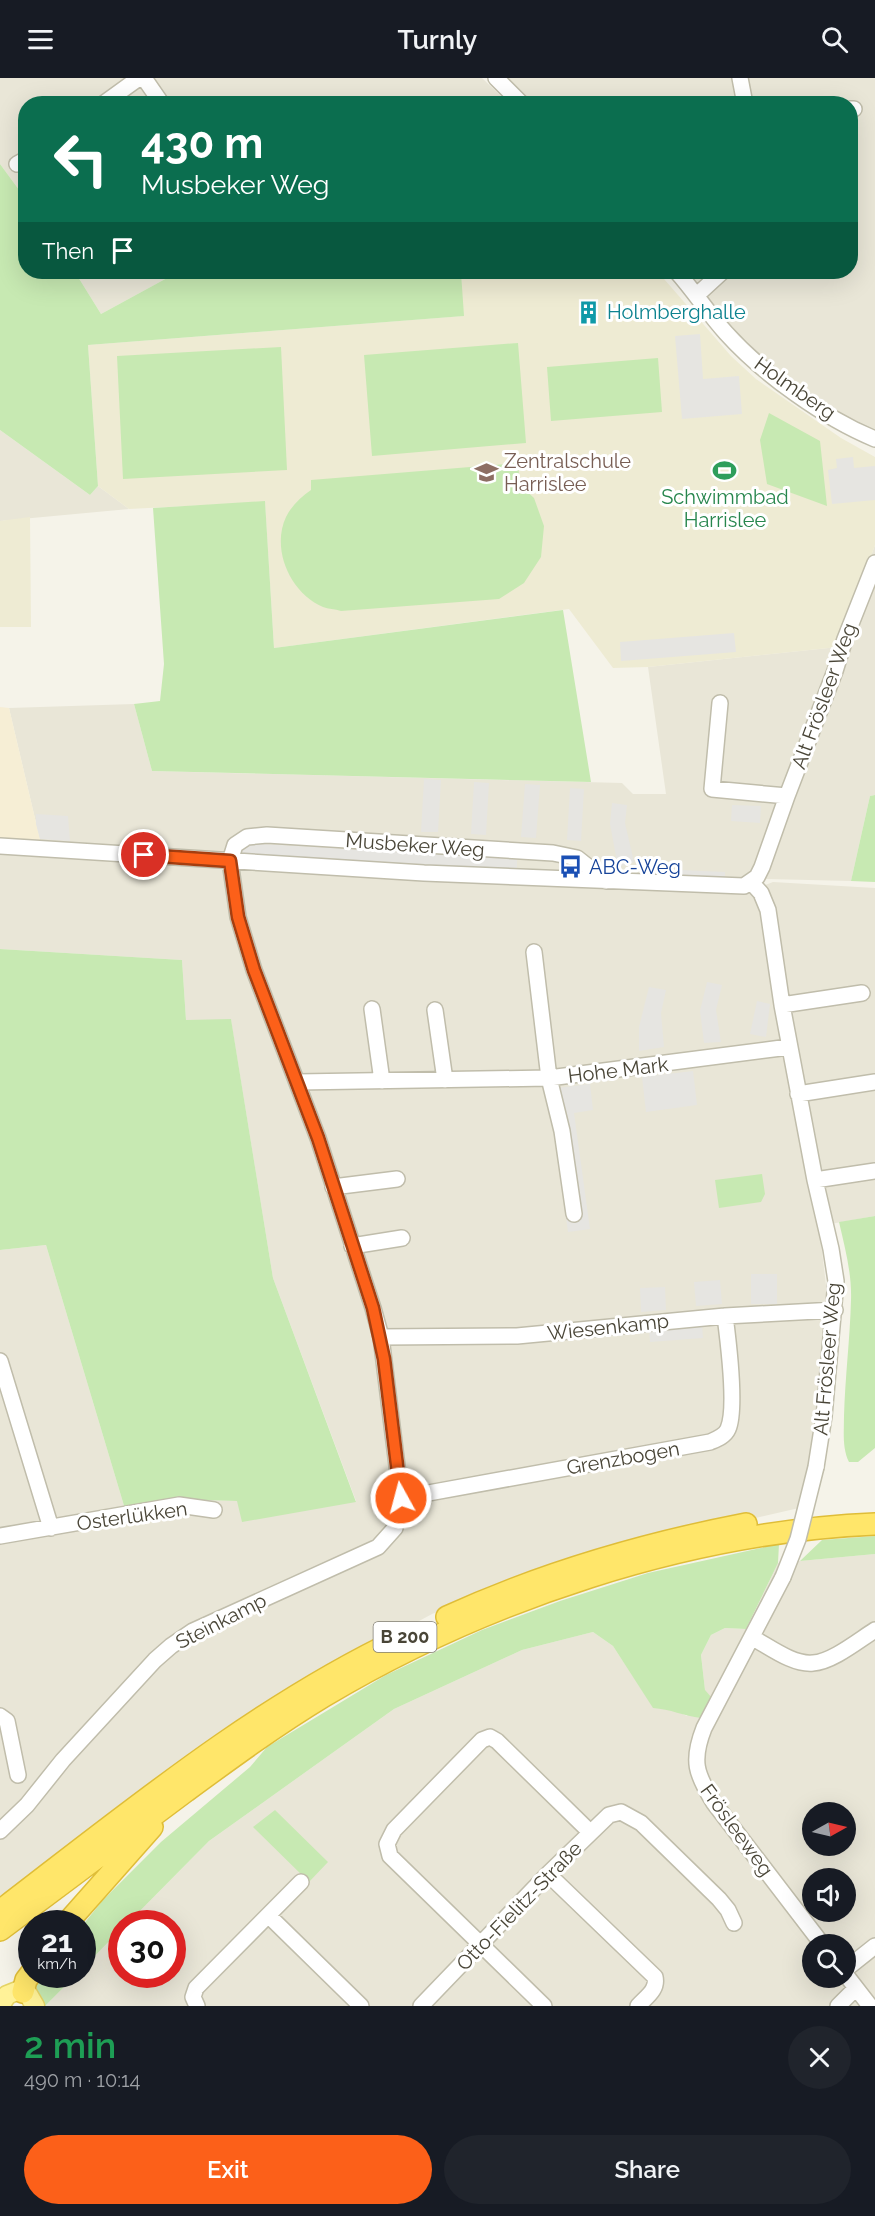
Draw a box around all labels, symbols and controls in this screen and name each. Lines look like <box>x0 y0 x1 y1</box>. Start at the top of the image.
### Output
icon: menu <box>24 23 57 56</box>
icon: search <box>818 23 851 56</box>
text: Turnly <box>398 24 477 55</box>
text: 430 m <box>141 119 263 168</box>
icon: left <box>42 120 120 198</box>
text: Musbeker Weg <box>141 169 329 200</box>
icon: arrive <box>106 234 139 267</box>
text: Then <box>42 238 94 264</box>
building icon: Holmberghalle <box>576 299 602 325</box>
place label: Holmberghalle <box>607 300 746 324</box>
street label: Holmberg <box>750 351 840 425</box>
place label: Zentralschule Harrislee <box>504 449 631 496</box>
sports icon: Schwimmbad Harrislee <box>712 457 738 483</box>
school or university icon: Zentralschule Harrislee <box>473 459 499 485</box>
place label: Schwimmbad Harrislee <box>661 485 789 532</box>
street label: Alt Frösleer Weg <box>786 620 862 772</box>
street label: Musbeker Weg <box>345 828 485 862</box>
pin <box>118 829 169 880</box>
icon: arrive <box>127 838 160 871</box>
bus stop icon: ABC-Weg <box>558 854 584 880</box>
place label: ABC-Weg <box>589 855 681 879</box>
street label: Hohe Mark <box>566 1052 670 1088</box>
street label: Alt Frösleer Weg <box>808 1281 846 1437</box>
street label: Wiesenkamp <box>546 1309 670 1345</box>
street label: Grenzbogen <box>565 1436 681 1480</box>
position arrow <box>369 1466 433 1530</box>
street label: Osterlükken <box>75 1496 189 1536</box>
street label: Steinkamp <box>172 1588 270 1654</box>
road number: B 200 <box>374 1622 436 1652</box>
street label: Frösleeweg <box>696 1779 778 1881</box>
north arrow <box>802 1802 856 1856</box>
map controls <box>802 1802 856 1988</box>
street label: Otto-Fielitz-Straße <box>451 1836 587 1976</box>
button: sound <box>802 1868 856 1922</box>
speed limit sign: 30 <box>108 1910 186 1988</box>
text: 21 <box>41 1924 73 1959</box>
button: search <box>802 1934 856 1988</box>
text: km/h <box>37 1955 77 1973</box>
text: 2 min <box>24 2024 116 2066</box>
button: close <box>788 2026 851 2089</box>
text: 490 m · 10:14 <box>24 2068 140 2092</box>
button: Exit <box>24 2135 432 2204</box>
button: Share <box>444 2135 851 2204</box>

